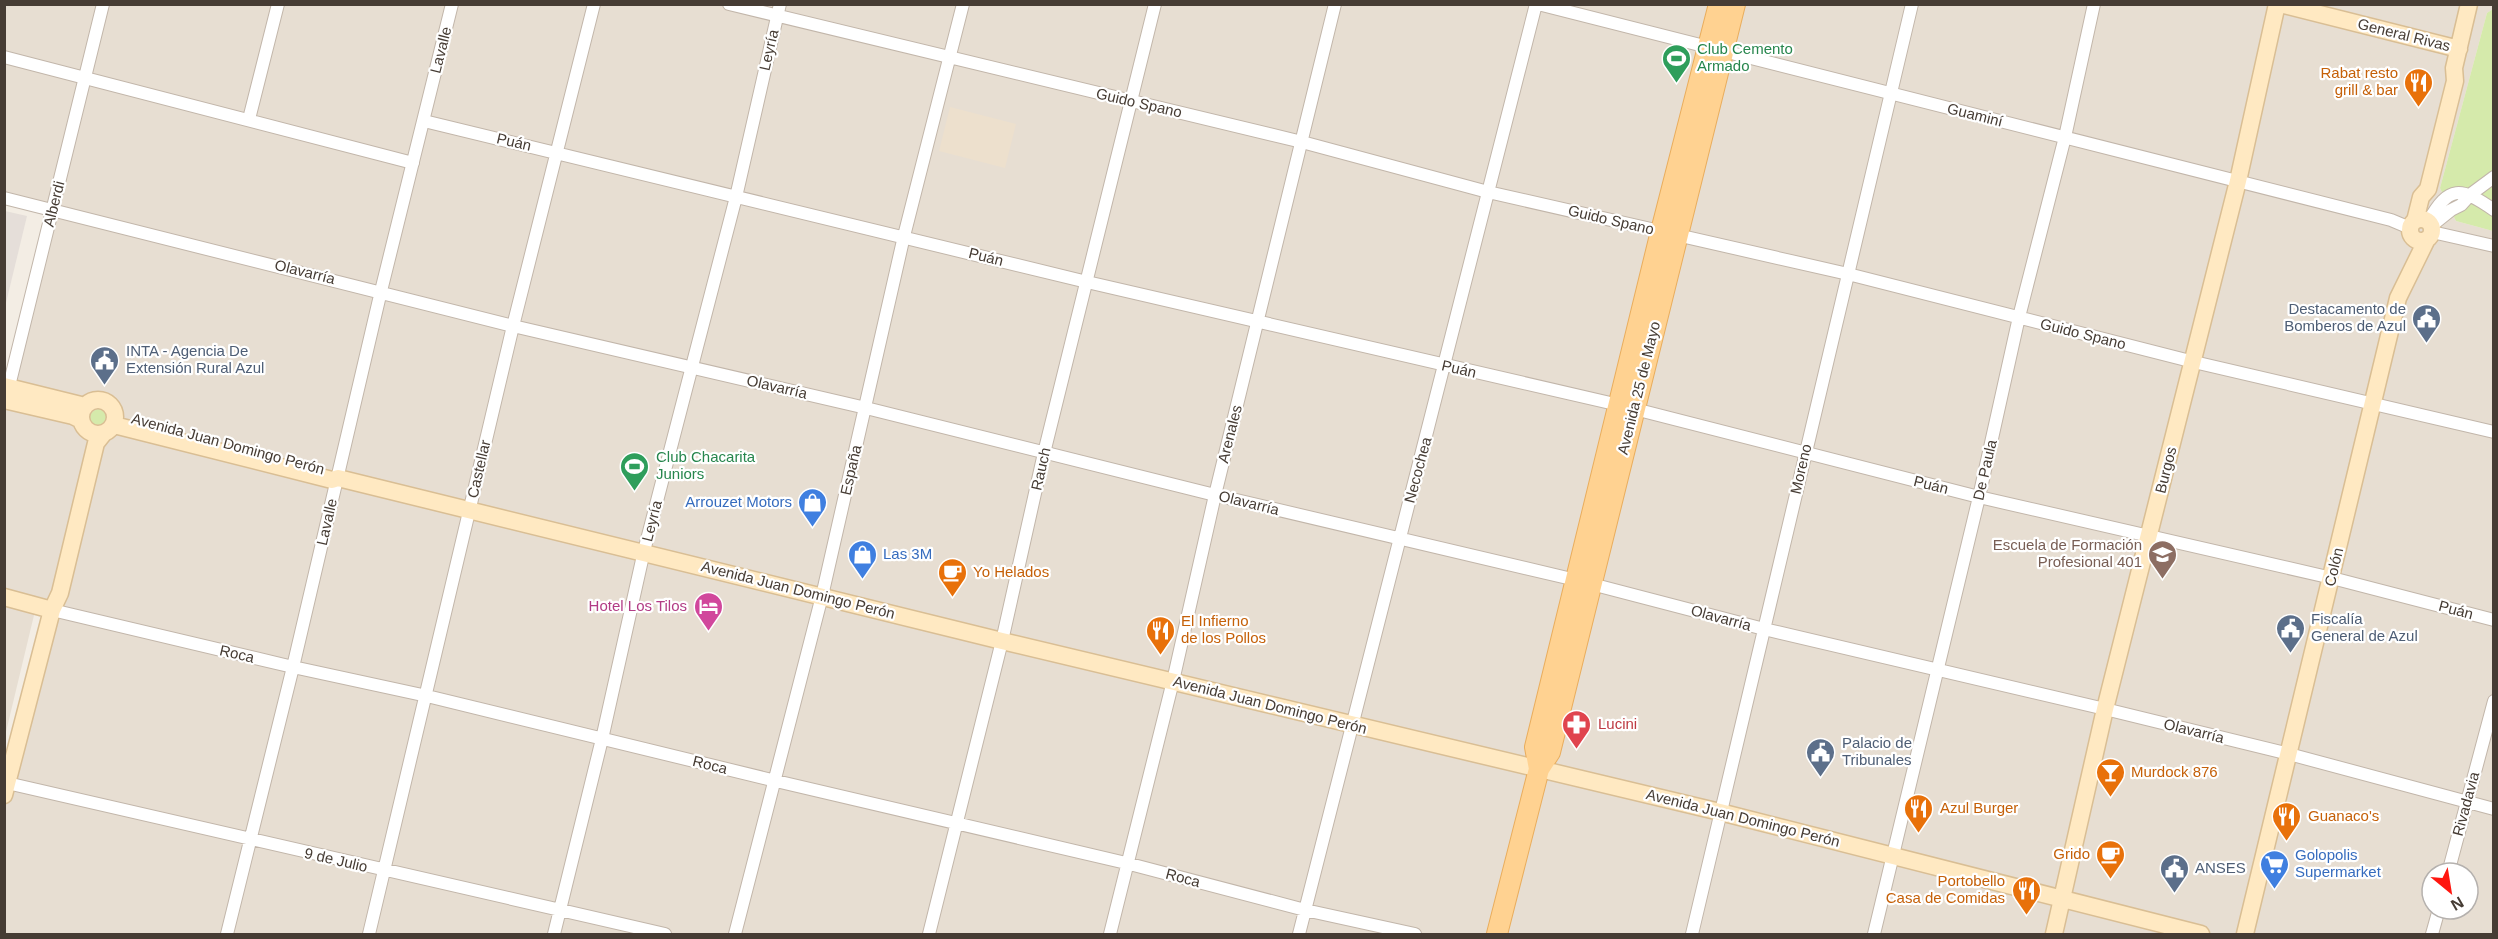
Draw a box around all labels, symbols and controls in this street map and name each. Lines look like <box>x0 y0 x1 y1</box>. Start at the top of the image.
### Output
street label: General Rivas <box>2356 15 2452 54</box>
street label: Lavalle <box>427 25 455 75</box>
street label: Leyría <box>756 27 782 72</box>
place label: Club Cemento Armado <box>1697 40 1793 74</box>
sports icon: Club Cemento Armado <box>1660 42 1692 84</box>
place label: Rabat resto grill & bar <box>2320 64 2398 98</box>
restaurant icon: Rabat resto grill & bar <box>2403 66 2435 108</box>
street label: Guido Spano <box>1095 84 1184 121</box>
street label: Guaminí <box>1946 99 2005 130</box>
street label: Puán <box>495 129 533 154</box>
street label: Alberdi <box>40 179 67 229</box>
street label: Guido Spano <box>1567 201 1656 238</box>
street label: Puán <box>967 244 1005 269</box>
street label: Olavarría <box>273 256 338 287</box>
place label: Destacamento de Bomberos de Azul <box>2284 300 2406 334</box>
public building icon: Destacamento de Bomberos de Azul <box>2411 302 2443 344</box>
street label: Guido Spano <box>2039 315 2128 352</box>
street label: Avenida 25 de Mayo <box>1614 320 1663 456</box>
place label: INTA - Agencia De Extensión Rural Azul <box>126 342 264 376</box>
public building icon: INTA - Agencia De Extensión Rural Azul <box>89 344 121 386</box>
street label: Puán <box>1440 356 1478 381</box>
street label: Olavarría <box>745 371 810 402</box>
street label: Arenales <box>1214 403 1245 465</box>
street label: Avenida Juan Domingo Perón <box>130 410 326 477</box>
street label: Necochea <box>1401 434 1435 505</box>
street label: De Paula <box>1969 437 2000 502</box>
street label: Castellar <box>464 438 493 500</box>
street label: Moreno <box>1787 442 1815 496</box>
street label: España <box>837 443 865 497</box>
street label: Burgos <box>2152 445 2180 495</box>
street label: Rauch <box>1027 446 1054 492</box>
place label: Club Chacarita Juniors <box>656 448 756 482</box>
sports icon: Club Chacarita Juniors <box>619 450 651 492</box>
street label: Puán <box>1912 472 1950 497</box>
shop icon: Arrouzet Motors <box>797 486 829 528</box>
street label: Olavarría <box>1217 487 1282 518</box>
place label: Arrouzet Motors <box>685 493 792 510</box>
street label: Lavalle <box>313 497 340 547</box>
street label: Leyría <box>638 498 665 543</box>
place label: Escuela de Formación Profesional 401 <box>1993 536 2142 570</box>
shop icon: Las 3M <box>846 538 878 580</box>
school or university icon: Escuela de Formación Profesional 401 <box>2147 538 2179 580</box>
place label: Las 3M <box>883 545 932 562</box>
street label: Colón <box>2321 546 2346 588</box>
cafe icon: Yo Helados <box>936 556 968 598</box>
street label: Avenida Juan Domingo Perón <box>700 557 897 622</box>
place label: Yo Helados <box>973 563 1049 580</box>
hotel icon: Hotel Los Tilos <box>692 590 724 632</box>
place label: Hotel Los Tilos <box>589 597 687 614</box>
street label: Puán <box>2437 597 2475 622</box>
street label: Olavarría <box>1689 601 1754 634</box>
place label: Fiscalía General de Azul <box>2311 610 2418 644</box>
place label: El Infierno de los Pollos <box>1181 612 1266 646</box>
public building icon: Fiscalía General de Azul <box>2274 612 2306 654</box>
restaurant icon: El Infierno de los Pollos <box>1144 614 1176 656</box>
street label: Roca <box>218 641 257 666</box>
street label: Avenida Juan Domingo Perón <box>1172 672 1369 737</box>
pharmacy icon: Lucini <box>1561 708 1593 750</box>
place label: Lucini <box>1598 715 1637 732</box>
street label: Olavarría <box>2162 715 2227 746</box>
place label: Palacio de Tribunales <box>1842 734 1912 768</box>
public building icon: Palacio de Tribunales <box>1805 736 1837 778</box>
street label: Roca <box>691 752 730 777</box>
bar icon: Murdock 876 <box>2094 756 2126 798</box>
place label: Murdock 876 <box>2131 763 2218 780</box>
street label: Rivadavia <box>2449 769 2482 838</box>
street label: Avenida Juan Domingo Perón <box>1645 785 1842 850</box>
restaurant icon: Azul Burger <box>1903 792 1935 834</box>
place label: Azul Burger <box>1940 799 2018 816</box>
restaurant icon: Guanaco's <box>2271 800 2303 842</box>
place label: Guanaco's <box>2308 807 2379 824</box>
cafe icon: Grido <box>2095 838 2127 880</box>
street label: 9 de Julio <box>303 844 369 875</box>
place label: Grido <box>2053 845 2090 862</box>
place label: Golopolis Supermarket <box>2295 846 2382 880</box>
supermarket icon: Golopolis Supermarket <box>2258 848 2290 890</box>
public building icon: ANSES <box>2158 852 2190 894</box>
place label: ANSES <box>2195 859 2246 876</box>
north arrow <box>2420 861 2480 921</box>
street label: Roca <box>1164 865 1203 890</box>
place label: Portobello Casa de Comidas <box>1886 872 2005 906</box>
restaurant icon: Portobello Casa de Comidas <box>2010 874 2042 916</box>
text: N <box>2448 893 2467 914</box>

